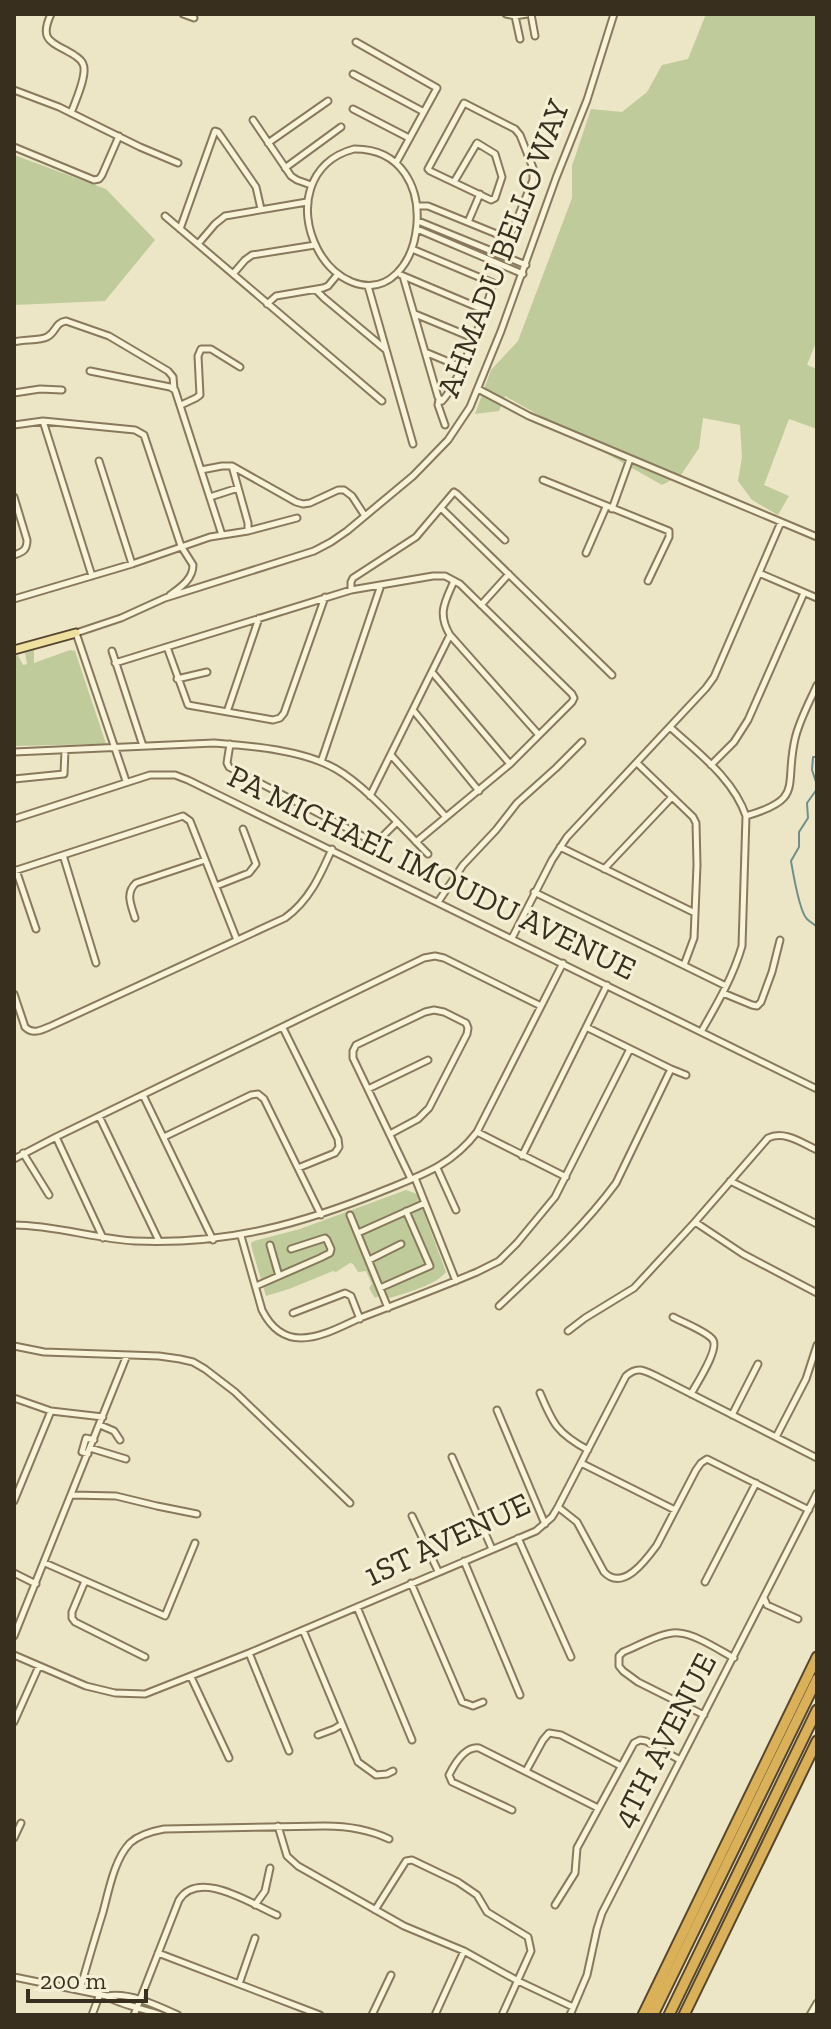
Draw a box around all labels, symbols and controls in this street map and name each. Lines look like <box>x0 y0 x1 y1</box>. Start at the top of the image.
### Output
street label: AHMADU BELLO WAY <box>429 94 577 402</box>
street label: PA MICHAEL IMOUDU AVENUE <box>222 756 642 988</box>
street label: 1ST AVENUE <box>358 1484 536 1594</box>
street label: 4TH AVENUE <box>604 1647 724 1833</box>
scale bar <box>28 1953 146 2003</box>
text: 200 m <box>40 1966 106 1995</box>

